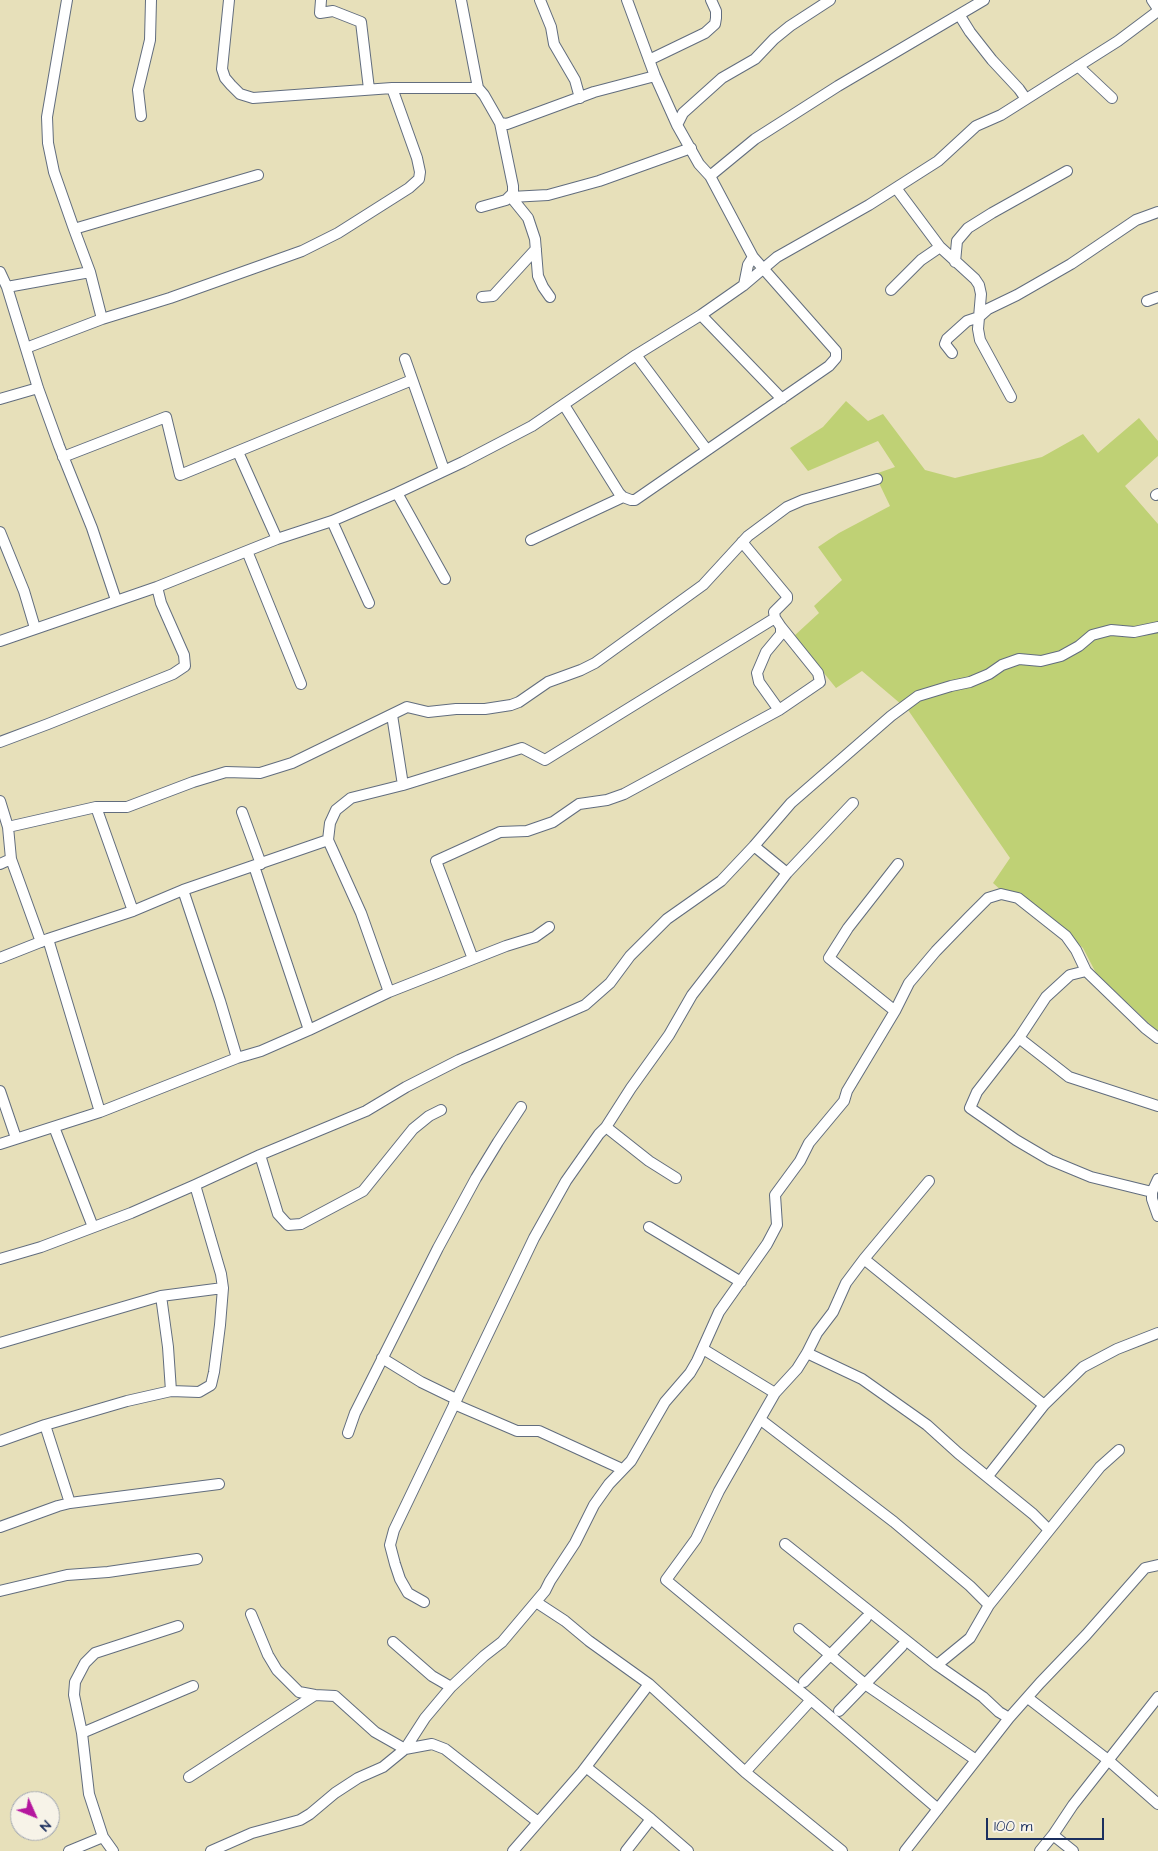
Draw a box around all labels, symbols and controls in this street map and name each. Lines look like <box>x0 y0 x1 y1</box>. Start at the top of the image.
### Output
north arrow <box>10 1791 60 1841</box>
scale bar <box>988 1808 1106 1840</box>
text: N <box>35 1816 55 1836</box>
text: 100 m <box>994 1816 1033 1837</box>

